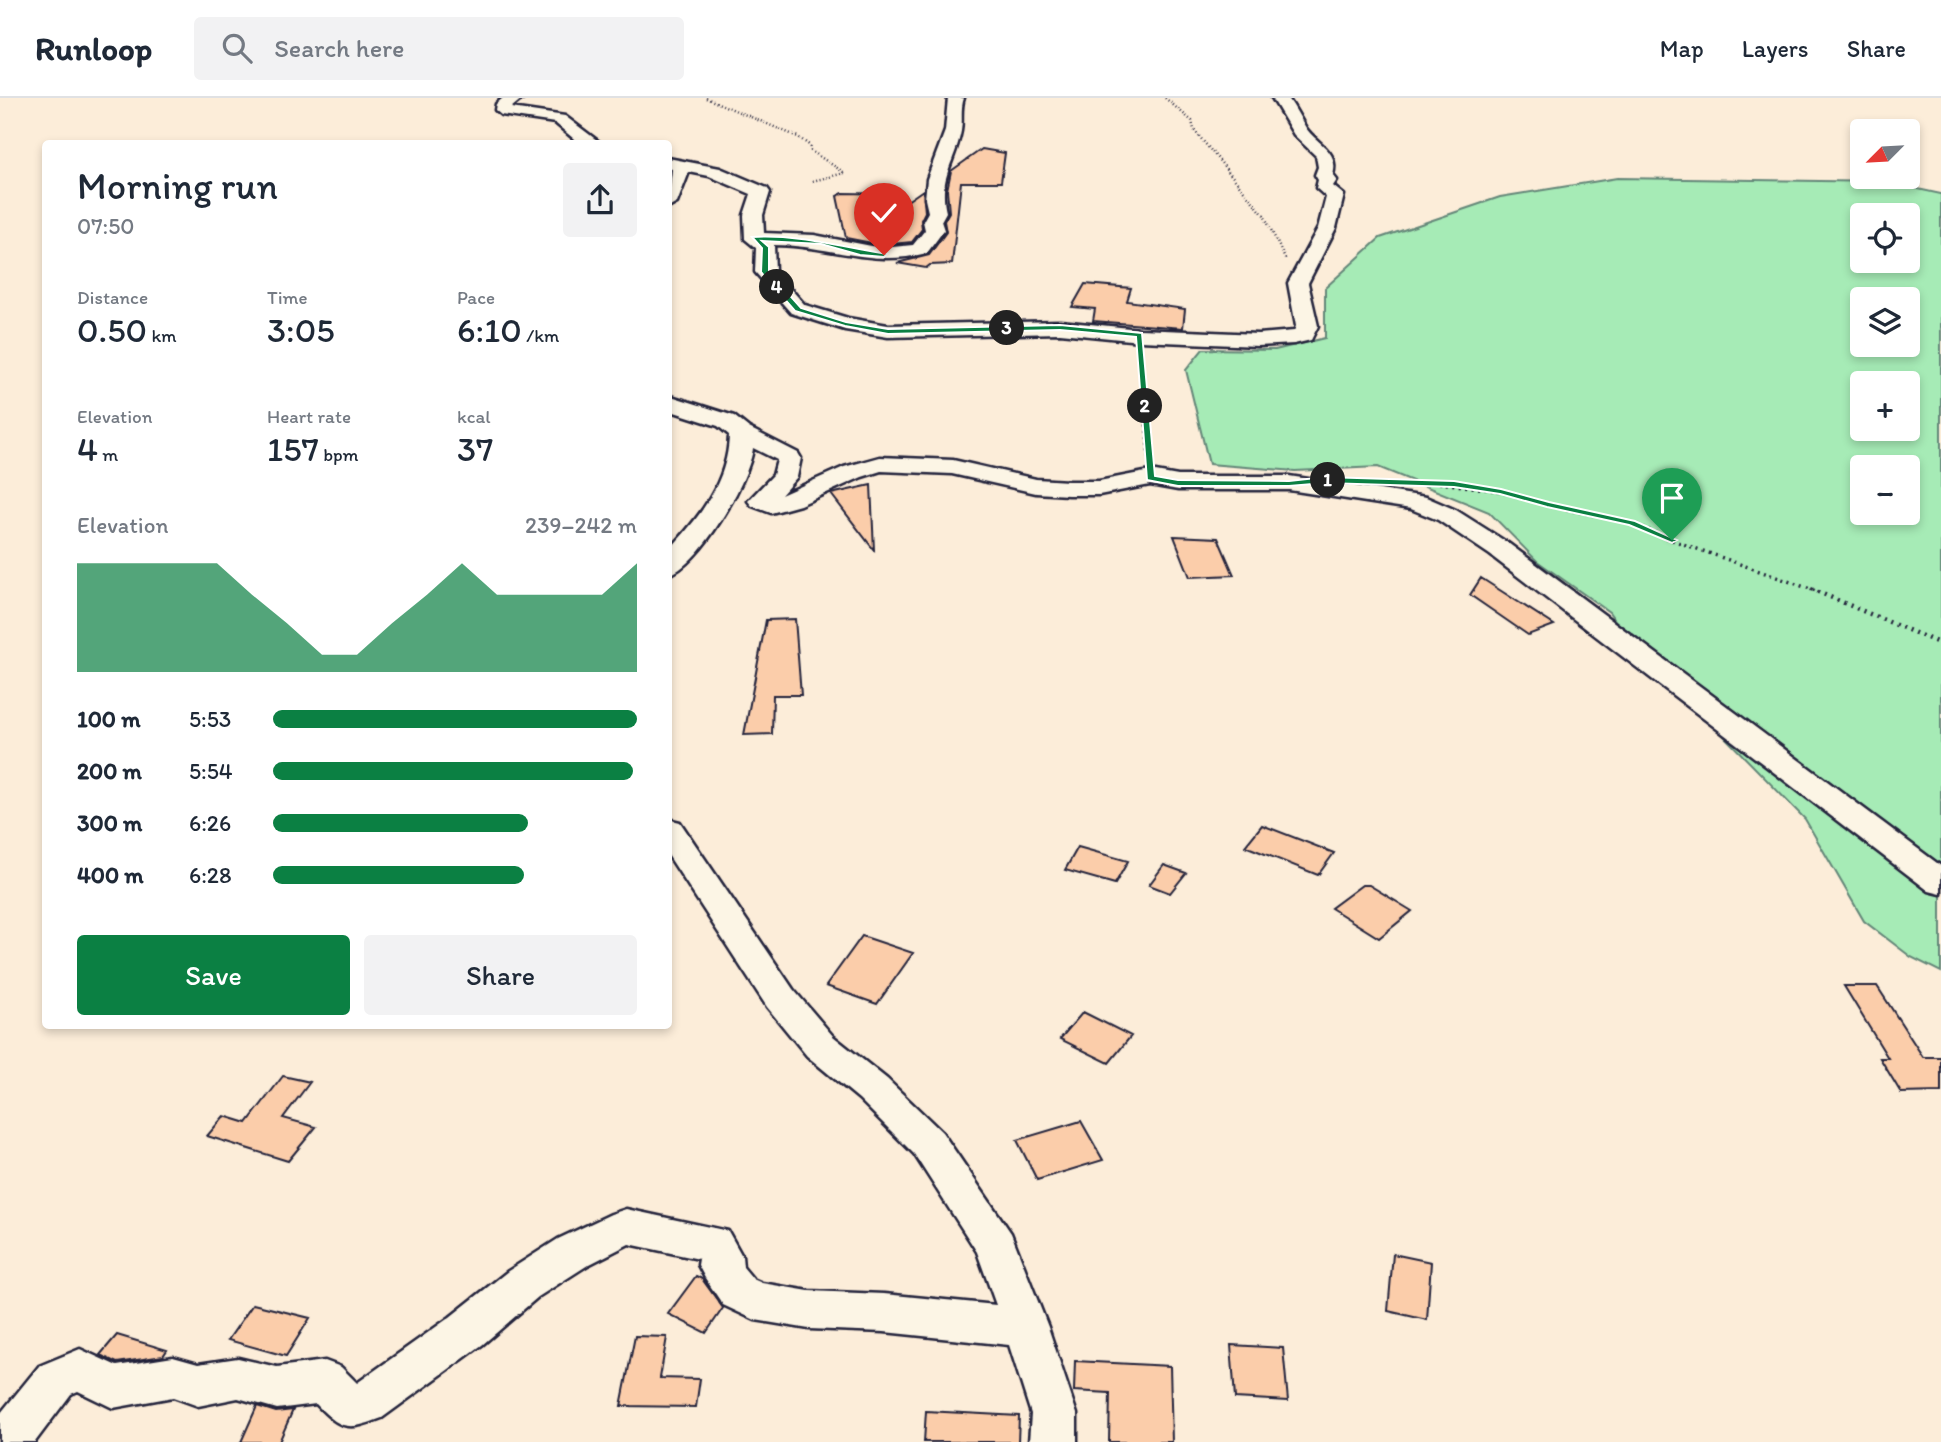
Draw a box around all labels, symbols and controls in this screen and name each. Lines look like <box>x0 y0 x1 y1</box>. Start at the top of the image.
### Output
search box <box>194 17 684 80</box>
text: Runloop <box>35 29 152 68</box>
icon: search <box>218 29 256 67</box>
text: Search here <box>274 32 405 64</box>
text: Map <box>1660 34 1704 63</box>
text: Layers <box>1742 34 1809 63</box>
text: Share <box>1847 34 1906 63</box>
north arrow <box>1850 119 1920 189</box>
map controls <box>1850 119 1920 525</box>
text: Morning run <box>77 163 278 209</box>
button: share <box>563 163 637 237</box>
pin <box>854 183 914 255</box>
icon: check <box>865 194 903 232</box>
button: locate <box>1850 203 1920 273</box>
text: 07:50 <box>77 212 134 240</box>
pin: 4 <box>760 270 794 304</box>
text: 4 <box>771 275 782 298</box>
text: Distance <box>77 286 148 309</box>
text: Time <box>267 286 308 309</box>
text: Pace <box>457 286 495 309</box>
button: layers <box>1850 287 1920 357</box>
text: 0.50 <box>77 309 147 351</box>
text: 3:05 <box>267 309 335 351</box>
text: 6:10 <box>457 309 522 351</box>
pin: 3 <box>990 310 1024 345</box>
text: 3 <box>1001 316 1012 339</box>
text: km <box>147 324 177 347</box>
text: /km <box>522 324 559 347</box>
button: + <box>1850 371 1920 441</box>
pin: 2 <box>1128 388 1162 424</box>
text: 2 <box>1140 394 1150 417</box>
text: Elevation <box>77 405 153 428</box>
text: Heart rate <box>267 405 351 428</box>
text: kcal <box>457 405 491 428</box>
text: 4 <box>77 428 98 470</box>
text: 157 <box>267 428 319 470</box>
text: 37 <box>457 428 493 470</box>
text: m <box>98 443 118 466</box>
text: bpm <box>319 443 359 466</box>
button: − <box>1850 455 1920 525</box>
pin: 1 <box>1310 462 1346 498</box>
text: 1 <box>1323 468 1332 491</box>
pin <box>1642 468 1702 540</box>
icon: arrive <box>1653 479 1691 517</box>
text: Elevation <box>77 511 168 539</box>
text: 239–242 m <box>525 511 637 539</box>
text: 100 m <box>77 705 141 733</box>
text: 5:53 <box>189 705 231 733</box>
text: 200 m <box>77 757 142 785</box>
text: 5:54 <box>189 757 233 785</box>
text: 300 m <box>77 809 142 837</box>
text: 6:26 <box>189 809 231 837</box>
text: 400 m <box>77 861 144 889</box>
text: 6:28 <box>189 861 232 889</box>
button: Save <box>77 935 350 1015</box>
button: Share <box>364 935 637 1015</box>

